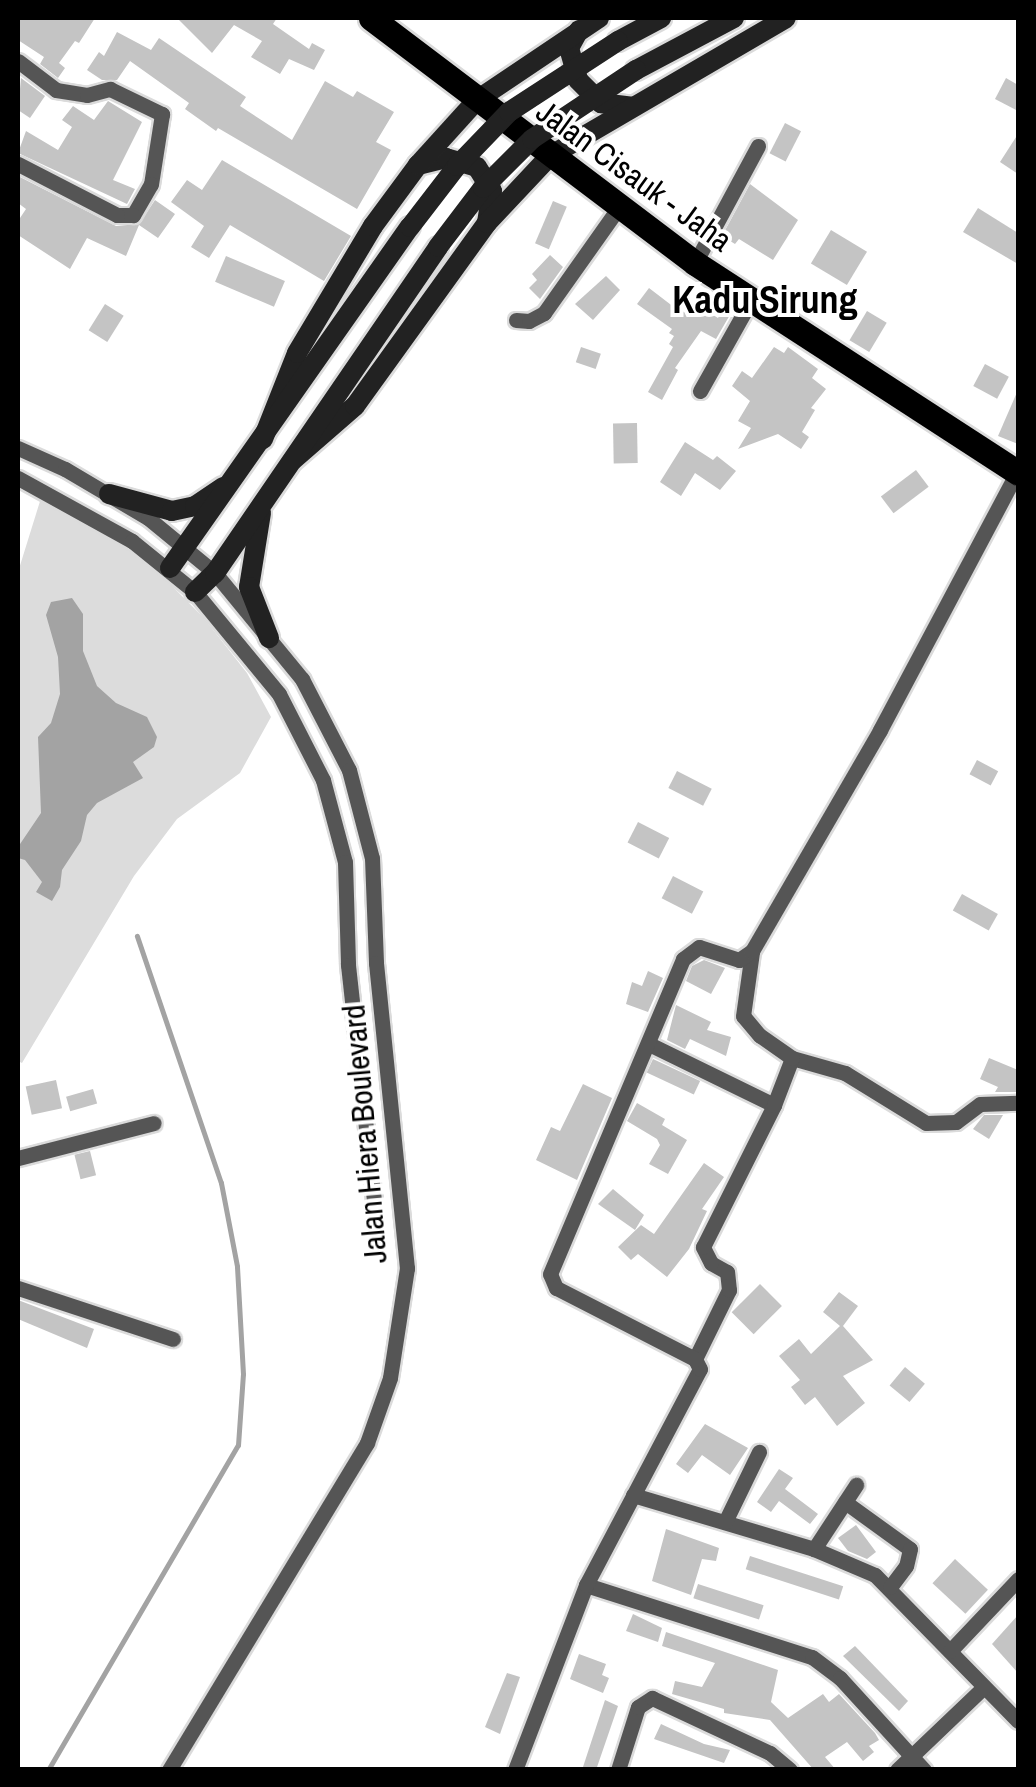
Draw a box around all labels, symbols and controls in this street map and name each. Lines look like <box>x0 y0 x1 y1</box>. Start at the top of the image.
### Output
street label: Jalan Cisauk - Jaha <box>529 92 739 260</box>
district label: Kadu Sirung <box>672 277 858 323</box>
street label: Jalan Hiera Boulevard <box>335 1003 395 1265</box>

